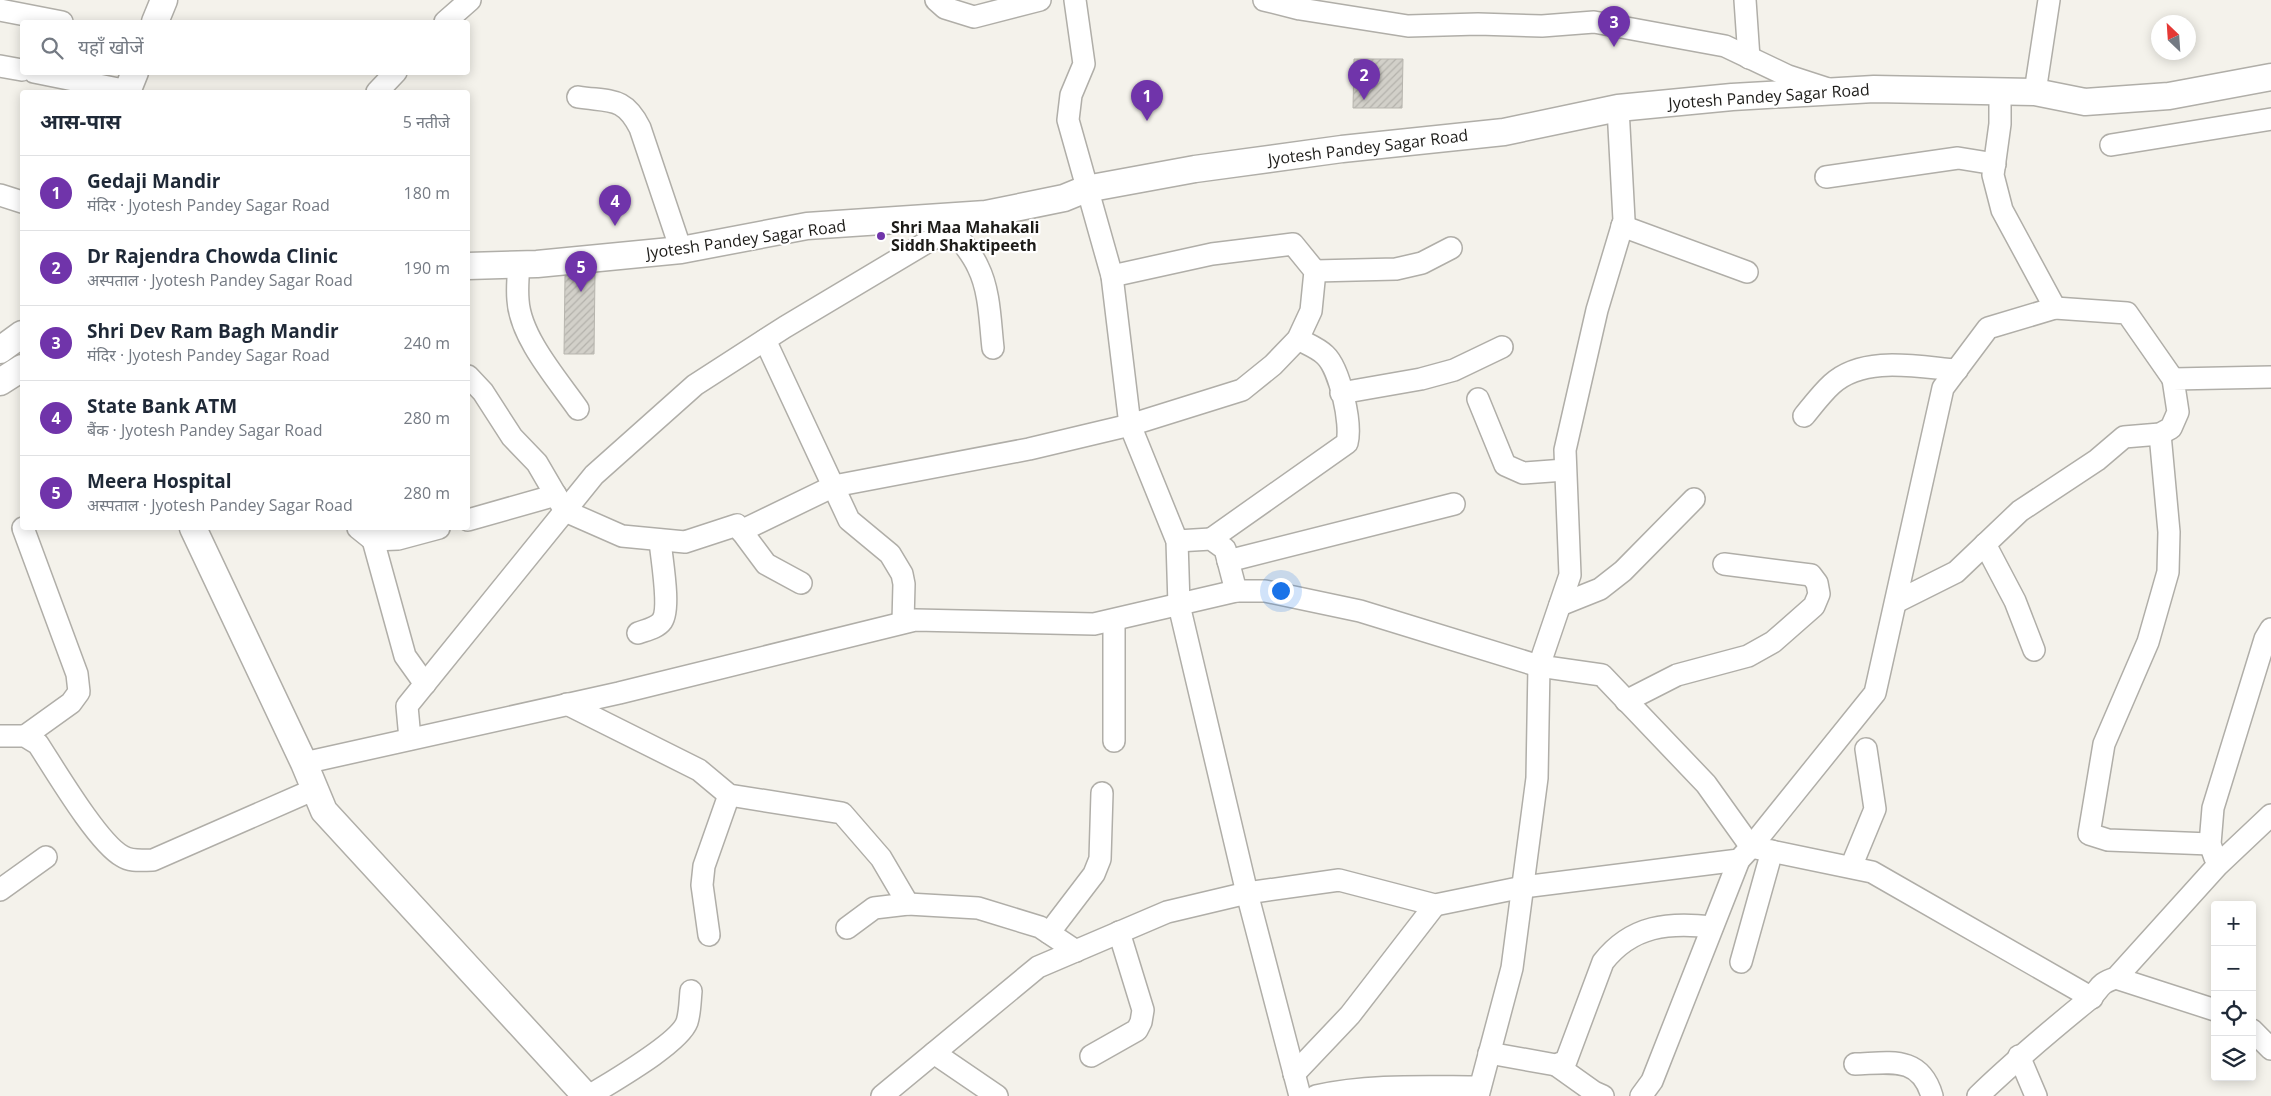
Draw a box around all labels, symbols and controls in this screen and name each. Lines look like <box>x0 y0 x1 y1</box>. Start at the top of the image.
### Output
pin: 3 <box>1598 6 1630 47</box>
north arrow <box>2151 15 2196 60</box>
search box <box>20 20 470 75</box>
icon: search <box>38 34 66 62</box>
text: यहाँ खोजें <box>78 34 144 60</box>
pin: 2 <box>1348 59 1380 100</box>
street label: Jyotesh Pandey Sagar Road <box>1666 78 1870 114</box>
pin: 1 <box>1131 80 1163 121</box>
text: आस-पास <box>40 107 121 135</box>
text: 5 नतीजे <box>403 111 450 133</box>
street label: Jyotesh Pandey Sagar Road <box>1265 124 1469 170</box>
text: Gedaji Mandir <box>87 168 220 194</box>
text: 1 <box>51 182 61 204</box>
text: 180 m <box>404 182 450 204</box>
pin: 4 <box>599 185 631 226</box>
text: मंदिर · Jyotesh Pandey Sagar Road <box>87 194 330 216</box>
street label: Jyotesh Pandey Sagar Road <box>643 214 847 264</box>
place label: Shri Maa Mahakali Siddh Shaktipeeth <box>891 216 1039 256</box>
marker: Shri Maa Mahakali Siddh Shaktipeeth <box>875 230 887 242</box>
text: Dr Rajendra Chowda Clinic <box>87 243 338 269</box>
pin: 5 <box>565 251 597 292</box>
text: 2 <box>51 257 61 279</box>
text: 190 m <box>404 257 450 279</box>
text: अस्पताल · Jyotesh Pandey Sagar Road <box>87 269 353 291</box>
text: Shri Dev Ram Bagh Mandir <box>87 318 339 344</box>
text: 3 <box>51 332 61 354</box>
text: 240 m <box>404 332 450 354</box>
text: मंदिर · Jyotesh Pandey Sagar Road <box>87 344 330 366</box>
text: State Bank ATM <box>87 393 237 419</box>
text: 4 <box>51 407 61 429</box>
text: 280 m <box>404 407 450 429</box>
text: बैंक · Jyotesh Pandey Sagar Road <box>87 419 323 441</box>
text: Meera Hospital <box>87 468 232 494</box>
text: 5 <box>51 482 61 504</box>
text: 280 m <box>404 482 450 504</box>
text: अस्पताल · Jyotesh Pandey Sagar Road <box>87 494 353 516</box>
your location <box>1268 578 1294 604</box>
map controls <box>2211 901 2256 1081</box>
button: + <box>2211 901 2256 946</box>
button: − <box>2211 946 2256 991</box>
button: locate <box>2211 991 2256 1036</box>
button: layers <box>2211 1036 2256 1081</box>

